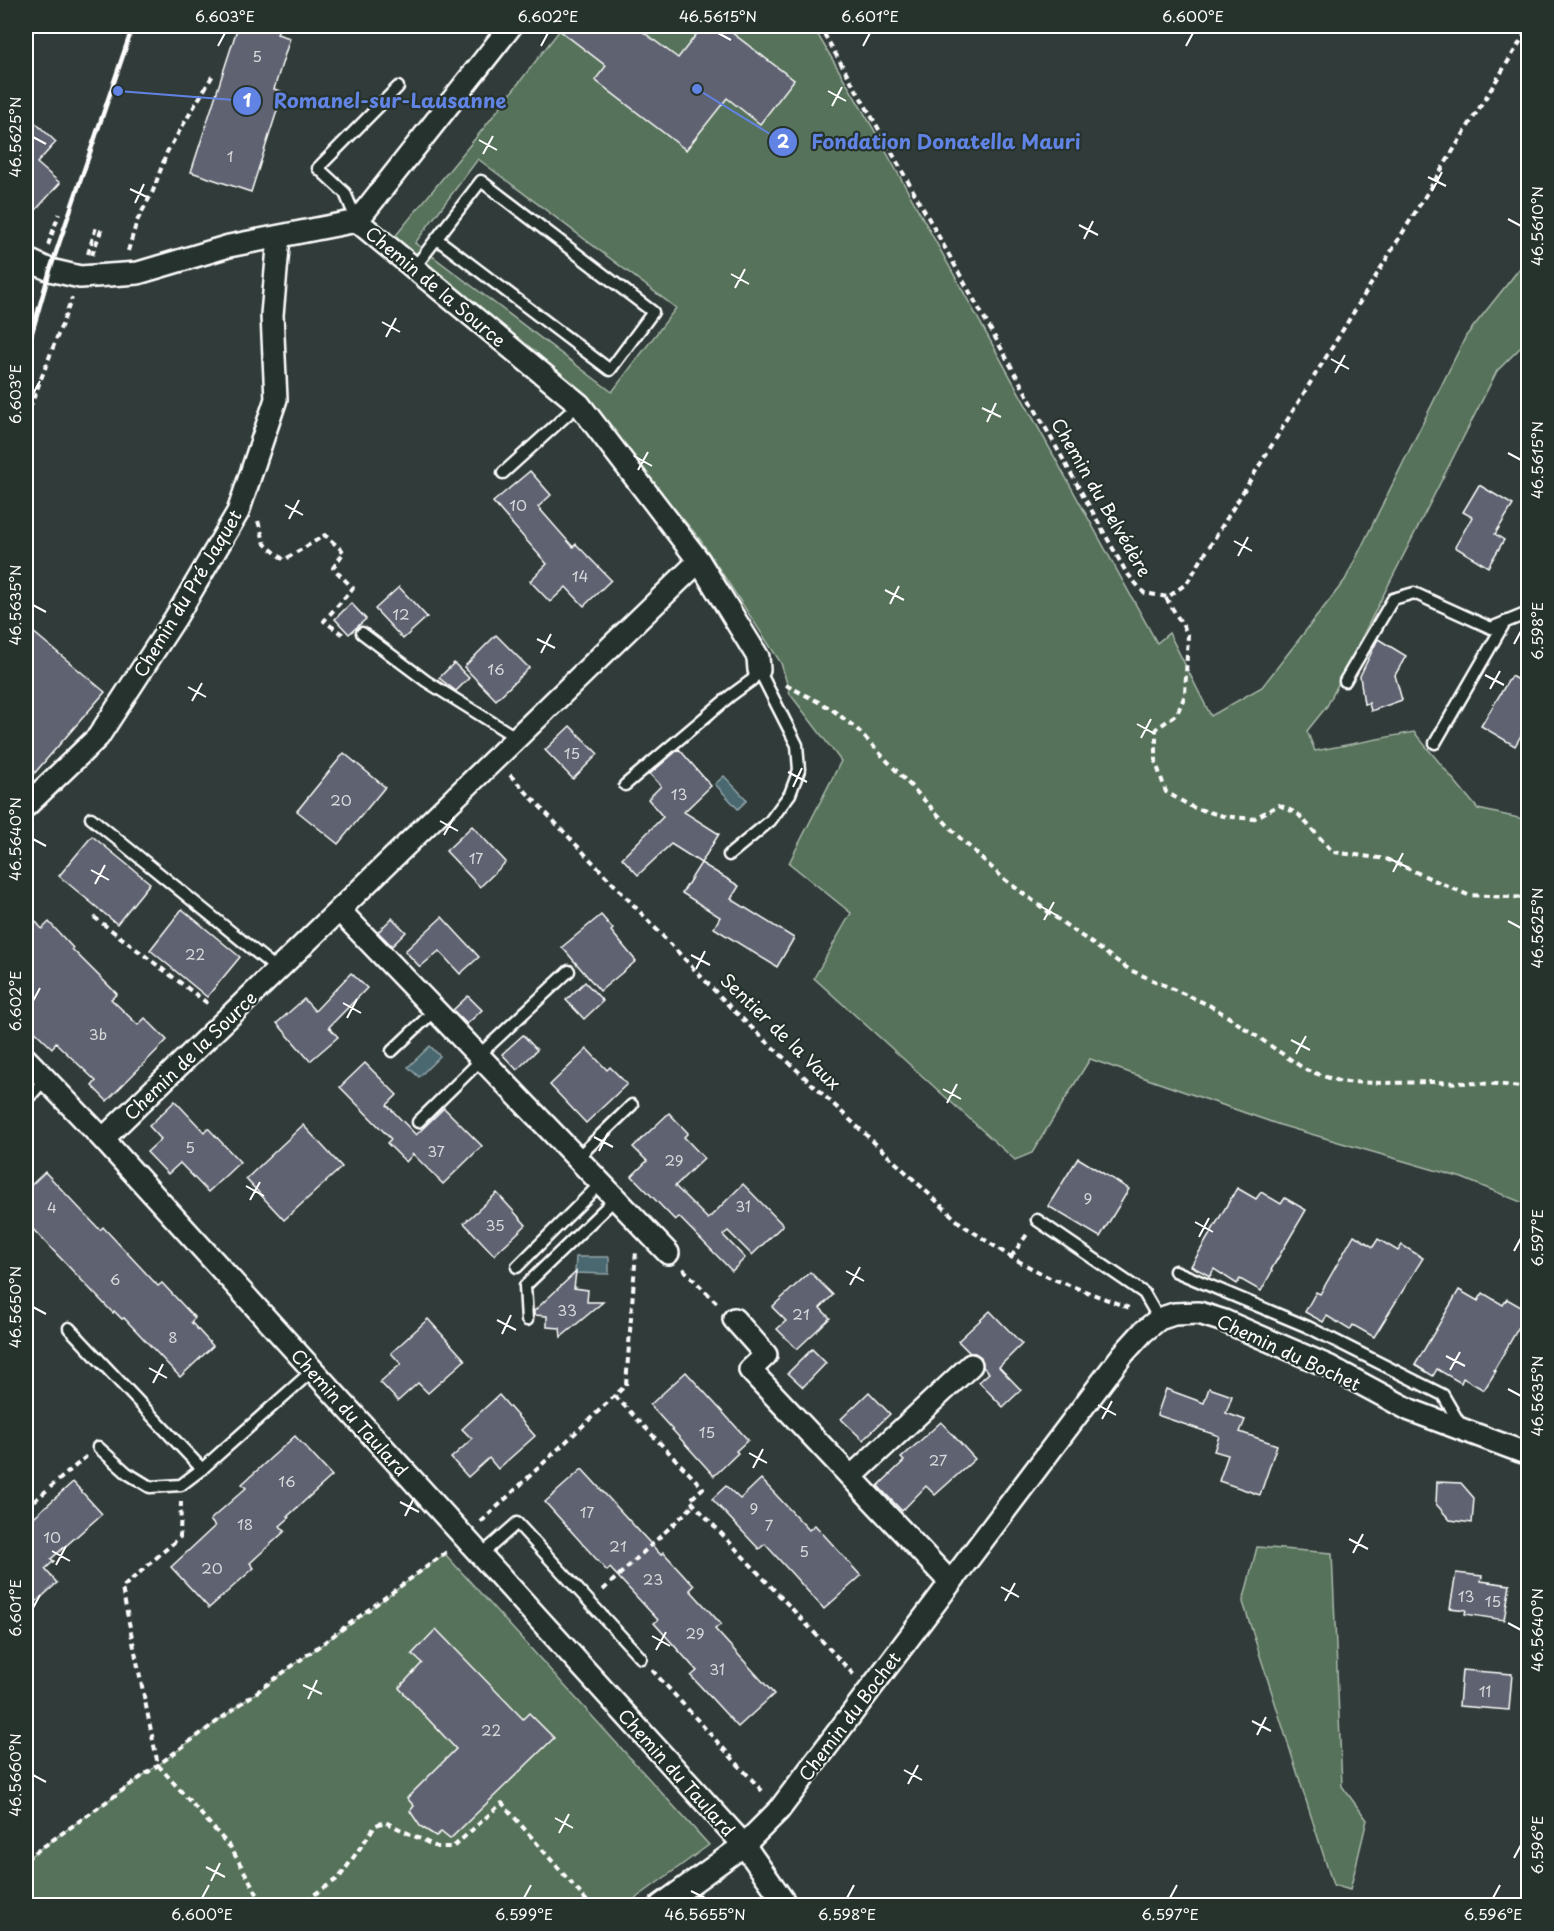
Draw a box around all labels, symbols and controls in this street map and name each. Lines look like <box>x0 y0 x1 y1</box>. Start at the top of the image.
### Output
text: 6.603°E <box>195 4 255 27</box>
text: 6.602°E <box>518 4 578 27</box>
text: 46.5615°N <box>679 4 757 27</box>
text: 6.601°E <box>841 4 899 27</box>
text: 6.600°E <box>1162 4 1224 27</box>
house number: 5 <box>252 44 262 67</box>
callout: Romanel-sur-Lausanne <box>232 82 519 120</box>
text: Romanel-sur-Lausanne <box>274 85 506 115</box>
text: 1 <box>243 86 252 113</box>
text: 46.5625°N <box>3 97 26 177</box>
callout: Fondation Donatella Mauri <box>768 123 1095 161</box>
text: Fondation Donatella Mauri <box>811 126 1081 156</box>
text: 2 <box>777 127 790 154</box>
house number: 1 <box>227 144 233 167</box>
text: 46.5610°N <box>1525 186 1548 266</box>
street label: Chemin de la Source <box>360 219 512 353</box>
text: 6.603°E <box>3 364 26 424</box>
street label: Chemin du Belvédère <box>1045 412 1159 582</box>
text: 46.5615°N <box>1525 421 1548 499</box>
house number: 10 <box>509 493 527 516</box>
street label: Chemin du Pré Jaquet <box>126 504 248 682</box>
text: 46.5635°N <box>3 564 26 646</box>
house number: 14 <box>572 564 588 587</box>
house number: 12 <box>392 602 410 625</box>
text: 6.598°E <box>1525 602 1548 660</box>
house number: 16 <box>487 657 505 680</box>
house number: 15 <box>564 741 580 764</box>
house number: 13 <box>671 782 687 805</box>
house number: 20 <box>330 788 352 811</box>
text: 46.5640°N <box>3 797 26 881</box>
house number: 17 <box>469 846 483 869</box>
text: 46.5625°N <box>1525 888 1548 968</box>
house number: 22 <box>185 942 205 965</box>
street label: Sentier de la Vaux <box>715 966 847 1096</box>
text: 6.602°E <box>3 971 26 1031</box>
street label: Chemin de la Source <box>117 984 263 1126</box>
house number: 3b <box>89 1022 107 1045</box>
house number: 5 <box>185 1135 195 1158</box>
house number: 37 <box>427 1139 445 1162</box>
house number: 29 <box>664 1148 684 1171</box>
house number: 9 <box>1084 1186 1092 1209</box>
house number: 31 <box>735 1194 751 1217</box>
house number: 4 <box>47 1195 57 1218</box>
text: 6.597°E <box>1525 1209 1548 1267</box>
house number: 35 <box>485 1213 505 1236</box>
text: 46.5650°N <box>3 1266 26 1348</box>
house number: 6 <box>110 1267 120 1290</box>
house number: 33 <box>557 1298 577 1321</box>
house number: 21 <box>792 1302 810 1325</box>
street label: Chemin du Bochet <box>1213 1307 1365 1397</box>
house number: 8 <box>168 1325 178 1348</box>
street label: Chemin du Taulard <box>285 1342 415 1482</box>
text: 46.5635°N <box>1525 1355 1548 1437</box>
house number: 15 <box>699 1420 715 1443</box>
house number: 27 <box>929 1448 948 1471</box>
house number: 16 <box>278 1469 296 1492</box>
house number: 9 <box>750 1496 758 1519</box>
house number: 17 <box>580 1500 594 1523</box>
house number: 18 <box>237 1512 253 1535</box>
house number: 7 <box>765 1513 774 1536</box>
house number: 10 <box>43 1525 61 1548</box>
house number: 21 <box>609 1534 627 1557</box>
house number: 5 <box>799 1539 809 1562</box>
house number: 20 <box>201 1556 223 1579</box>
house number: 23 <box>643 1567 663 1590</box>
text: 6.601°E <box>3 1579 26 1637</box>
house number: 13 <box>1458 1584 1474 1607</box>
text: 46.5640°N <box>1525 1588 1548 1672</box>
house number: 15 <box>1485 1589 1501 1612</box>
house number: 29 <box>685 1621 705 1644</box>
street label: Chemin du Bochet <box>791 1646 907 1786</box>
house number: 31 <box>709 1657 725 1680</box>
house number: 11 <box>1479 1679 1491 1702</box>
street label: Chemin du Taulard <box>612 1702 742 1842</box>
house number: 22 <box>481 1718 501 1741</box>
text: 46.5660°N <box>3 1733 26 1817</box>
text: 6.596°E <box>1525 1816 1548 1874</box>
text: 6.600°E <box>171 1902 233 1925</box>
text: 6.599°E <box>495 1902 553 1925</box>
text: 46.5655°N <box>664 1902 746 1925</box>
text: 6.598°E <box>818 1902 876 1925</box>
text: 6.597°E <box>1141 1902 1199 1925</box>
text: 6.596°E <box>1464 1902 1522 1925</box>

